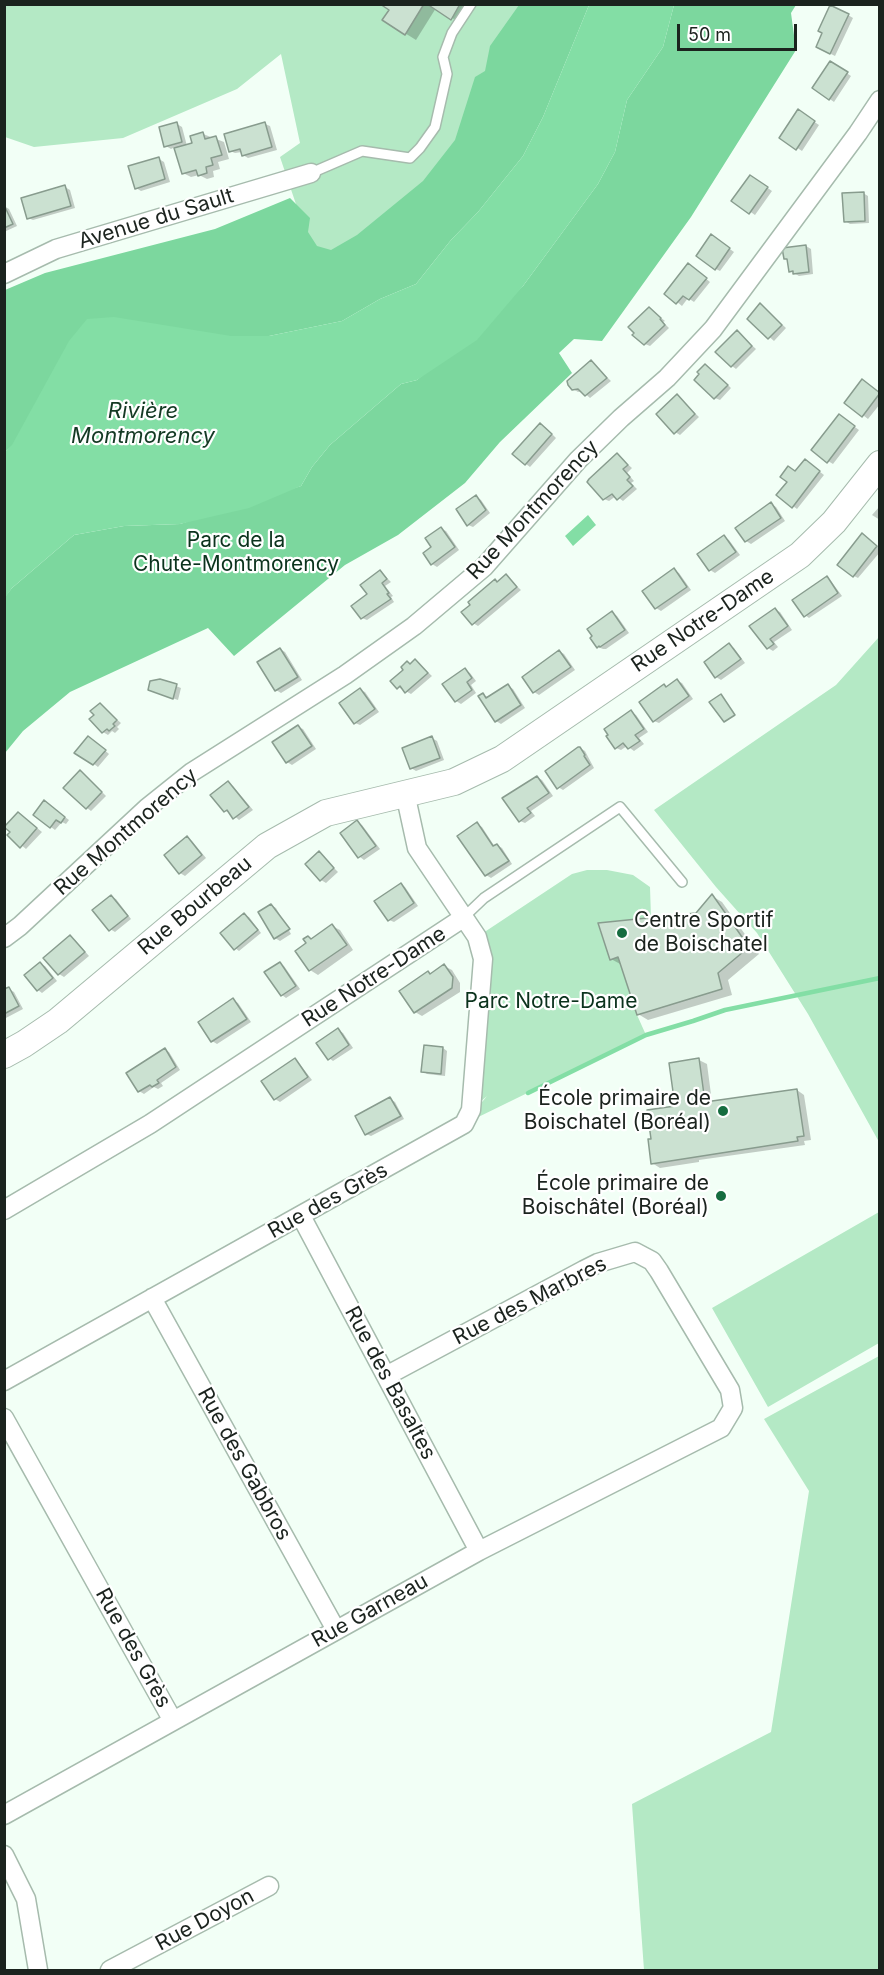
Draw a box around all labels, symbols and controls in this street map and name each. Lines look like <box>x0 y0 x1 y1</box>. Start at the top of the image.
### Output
scale bar <box>680 12 800 50</box>
text: 50 m <box>688 24 731 45</box>
street label: Avenue du Sault <box>75 183 237 255</box>
water label: Rivière Montmorency <box>71 398 215 450</box>
street label: Rue Montmorency <box>462 435 604 585</box>
park label: Parc de la Chute-Montmorency <box>133 528 339 578</box>
street label: Rue Notre-Dame <box>627 564 779 678</box>
street label: Rue Montmorency <box>49 763 203 901</box>
street label: Rue Bourbeau <box>133 851 257 961</box>
place label: Centre Sportif de Boischatel <box>634 908 773 958</box>
street label: Rue Notre-Dame <box>297 921 451 1033</box>
marker: Centre Sportif de Boischatel <box>615 926 629 940</box>
park label: Parc Notre-Dame <box>465 989 637 1015</box>
place label: École primaire de Boischatel (Boréal) <box>524 1086 711 1136</box>
marker: École primaire de Boischatel (Boréal) <box>716 1104 730 1118</box>
street label: Rue des Grès <box>264 1158 392 1244</box>
place label: École primaire de Boischâtel (Boréal) <box>522 1171 709 1221</box>
marker: École primaire de Boischâtel (Boréal) <box>714 1189 728 1203</box>
street label: Rue des Marbres <box>449 1251 611 1351</box>
street label: Rue des Basaltes <box>339 1302 441 1464</box>
street label: Rue des Gabbros <box>192 1383 296 1545</box>
street label: Rue Garneau <box>308 1569 432 1653</box>
street label: Rue des Grès <box>90 1584 176 1712</box>
street label: Rue Doyon <box>151 1884 259 1956</box>

